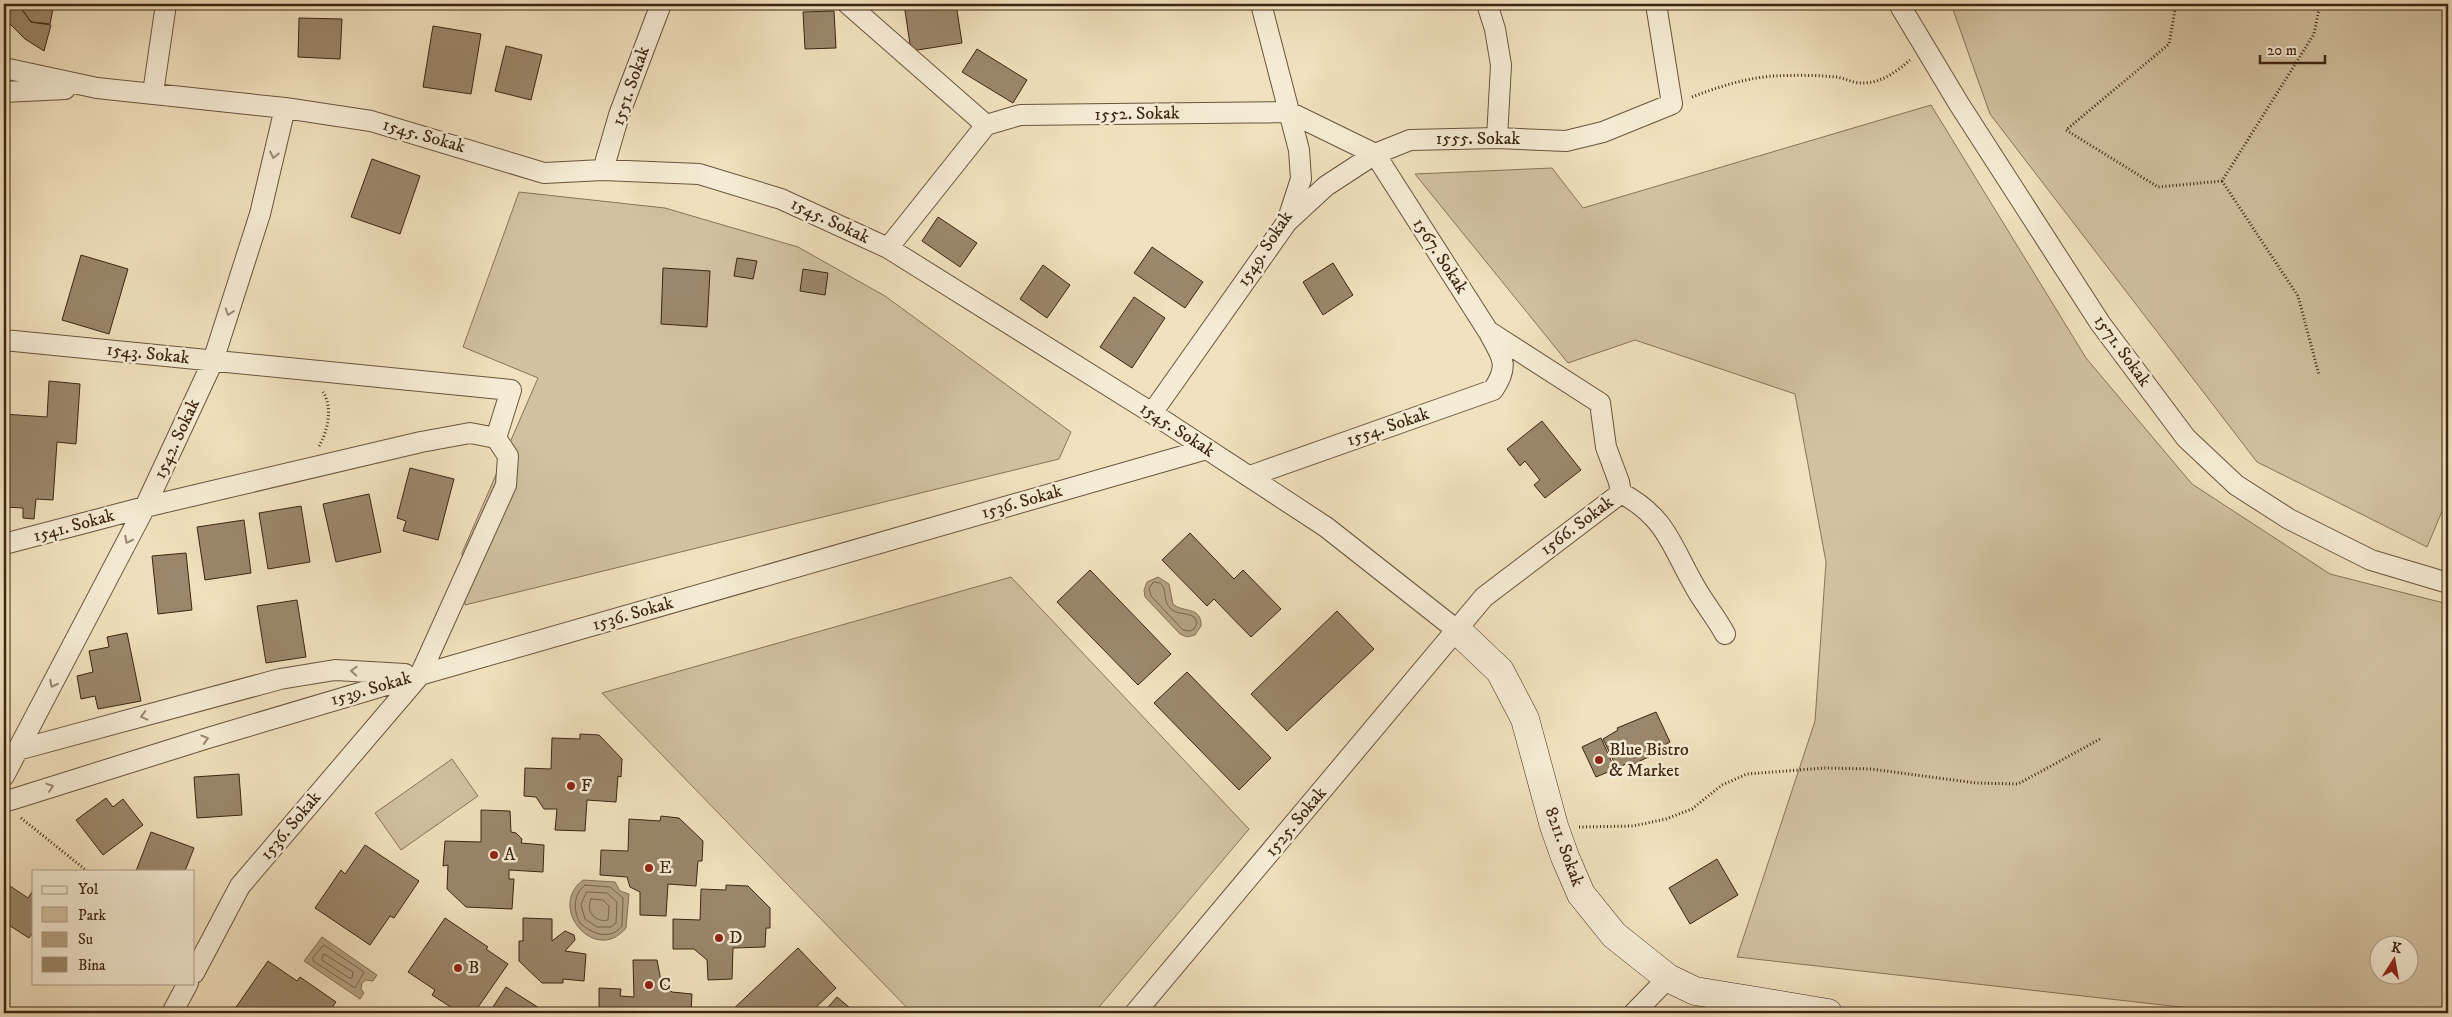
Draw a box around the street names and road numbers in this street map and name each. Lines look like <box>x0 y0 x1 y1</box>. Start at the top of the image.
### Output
street label: 1551. Sokak <box>607 43 655 129</box>
street label: 1552. Sokak <box>1094 102 1180 126</box>
street label: 1545. Sokak <box>380 114 468 158</box>
street label: 1555. Sokak <box>1436 128 1520 150</box>
street label: 1545. Sokak <box>787 193 873 249</box>
street label: 1549. Sokak <box>1232 207 1298 291</box>
street label: 1567. Sokak <box>1407 214 1473 298</box>
street label: 1571. Sokak <box>2089 311 2155 391</box>
street label: 1543. Sokak <box>105 339 191 369</box>
street label: 1542. Sokak <box>149 395 205 482</box>
street label: 1545. Sokak <box>1135 398 1219 462</box>
street label: 1554. Sokak <box>1344 403 1432 451</box>
street label: 1536. Sokak <box>979 480 1065 524</box>
street label: 1566. Sokak <box>1536 491 1618 561</box>
street label: 1541. Sokak <box>31 505 117 547</box>
street label: 1536. Sokak <box>590 592 676 636</box>
street label: 1539. Sokak <box>328 667 414 711</box>
street label: 1525. Sokak <box>1260 783 1332 861</box>
street label: 1536. Sokak <box>256 787 326 865</box>
street label: 8211. Sokak <box>1540 804 1589 890</box>

